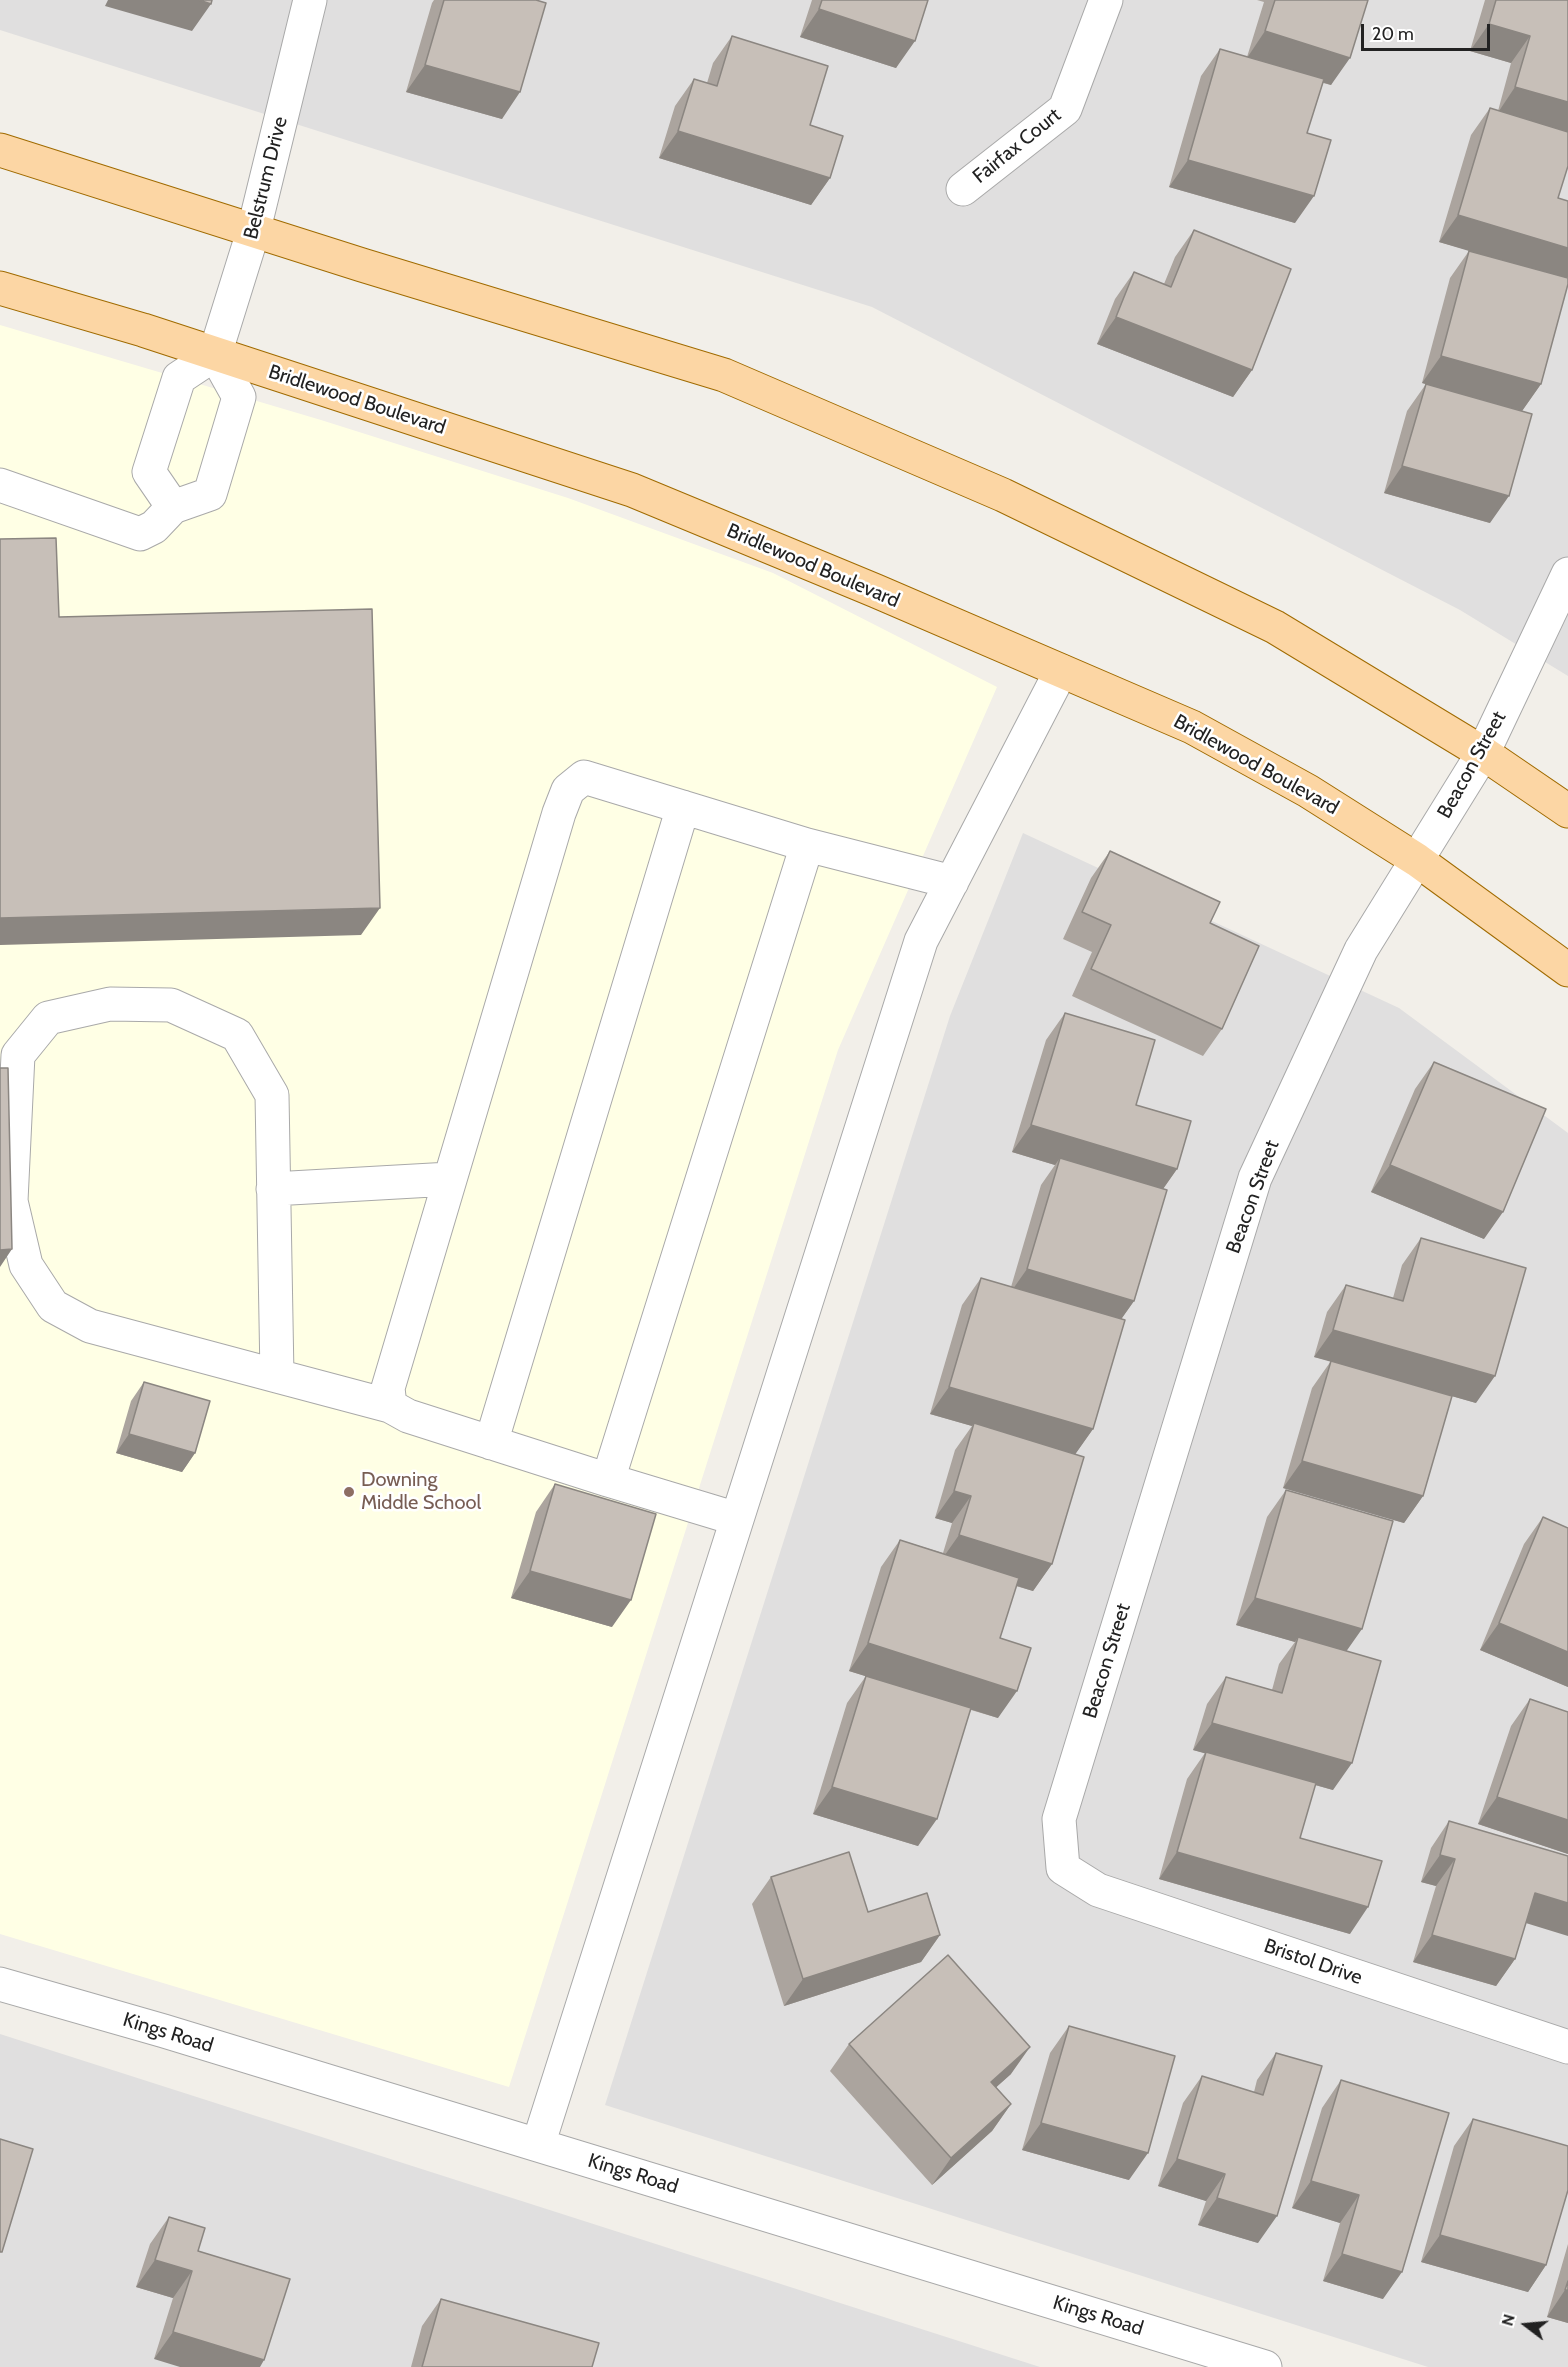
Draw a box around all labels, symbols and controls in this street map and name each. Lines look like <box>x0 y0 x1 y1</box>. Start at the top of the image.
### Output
scale bar <box>1364 12 1493 50</box>
text: 20 m <box>1372 23 1414 45</box>
street label: Fairfax Court <box>968 103 1066 189</box>
street label: Belstrum Drive <box>239 114 293 242</box>
street label: Bridlewood Boulevard <box>265 360 449 440</box>
street label: Bridlewood Boulevard <box>723 519 903 613</box>
street label: Beacon Street <box>1433 707 1511 823</box>
street label: Bridlewood Boulevard <box>1169 710 1343 820</box>
street label: Beacon Street <box>1221 1137 1285 1257</box>
place label: Downing Middle School <box>361 1468 481 1515</box>
marker: Downing Middle School <box>342 1485 356 1499</box>
street label: Beacon Street <box>1078 1601 1136 1721</box>
street label: Bristol Drive <box>1261 1934 1365 1990</box>
street label: Kings Road <box>120 2008 216 2058</box>
street label: Kings Road <box>585 2149 681 2199</box>
street label: Kings Road <box>1050 2291 1146 2341</box>
north arrow <box>1496 2295 1556 2355</box>
text: N <box>1498 2312 1519 2328</box>

